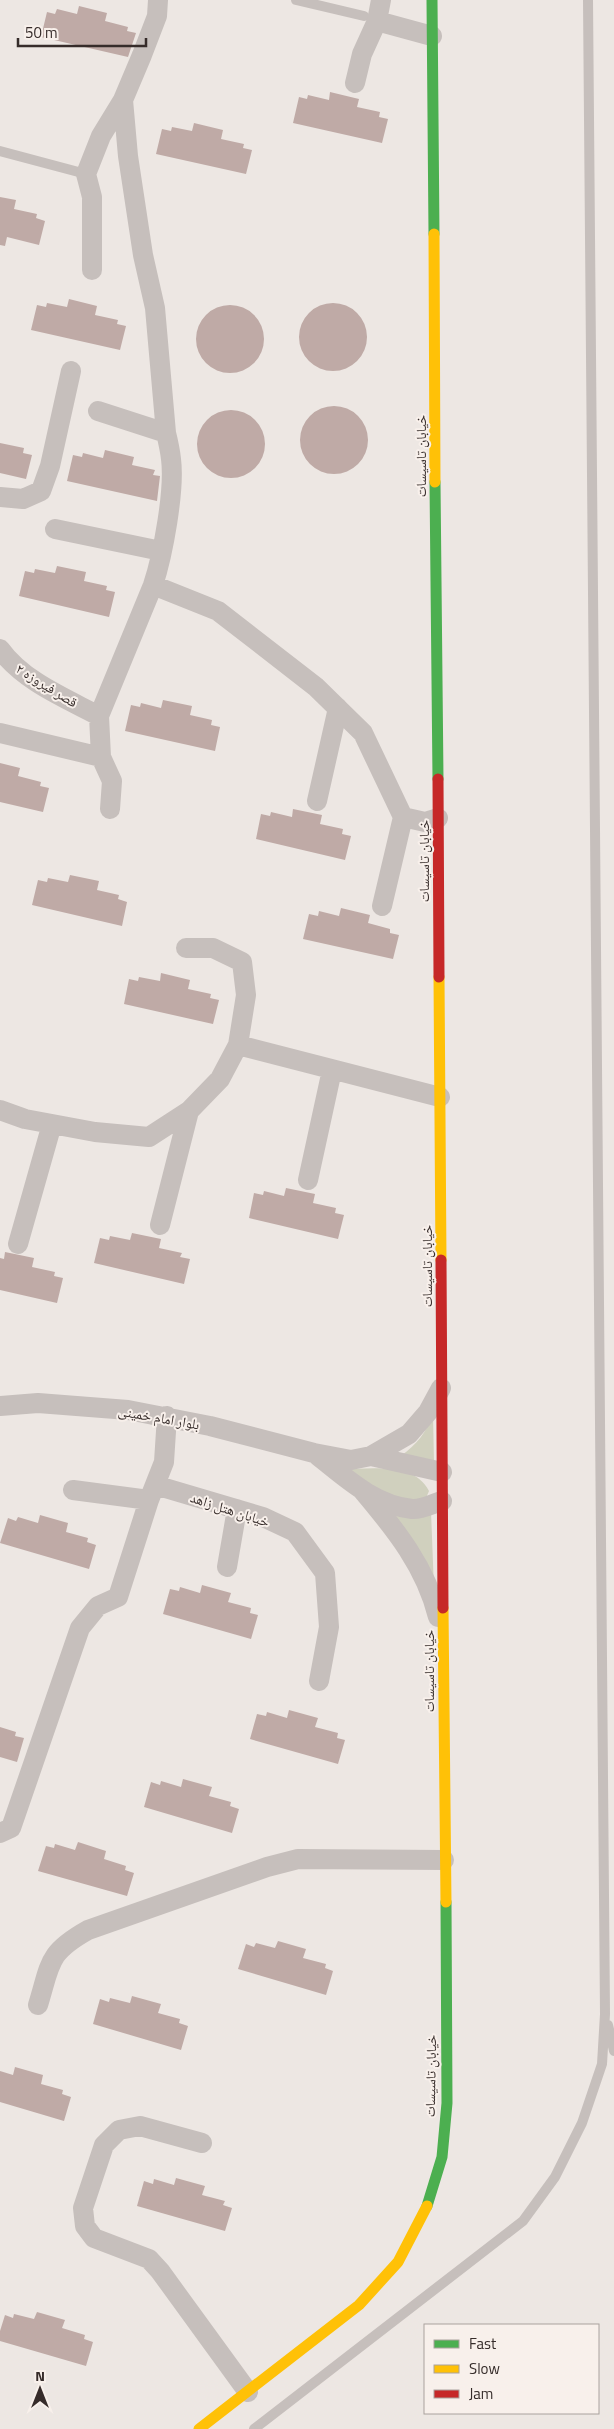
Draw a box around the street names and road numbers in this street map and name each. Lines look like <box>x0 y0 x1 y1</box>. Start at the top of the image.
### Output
street label: خیابان تاسیسات <box>410 415 431 497</box>
street label: قصر فیروزه ۲ <box>12 658 82 712</box>
street label: خیابان تاسیسات <box>413 820 434 902</box>
street label: خیابان تاسیسات <box>416 1225 437 1307</box>
street label: بلوار امام خمینی <box>117 1400 201 1435</box>
street label: خیابان هتل زاهد <box>188 1486 272 1532</box>
street label: خیابان تاسیسات <box>418 1630 439 1712</box>
street label: خیابان تاسیسات <box>419 2035 441 2117</box>

